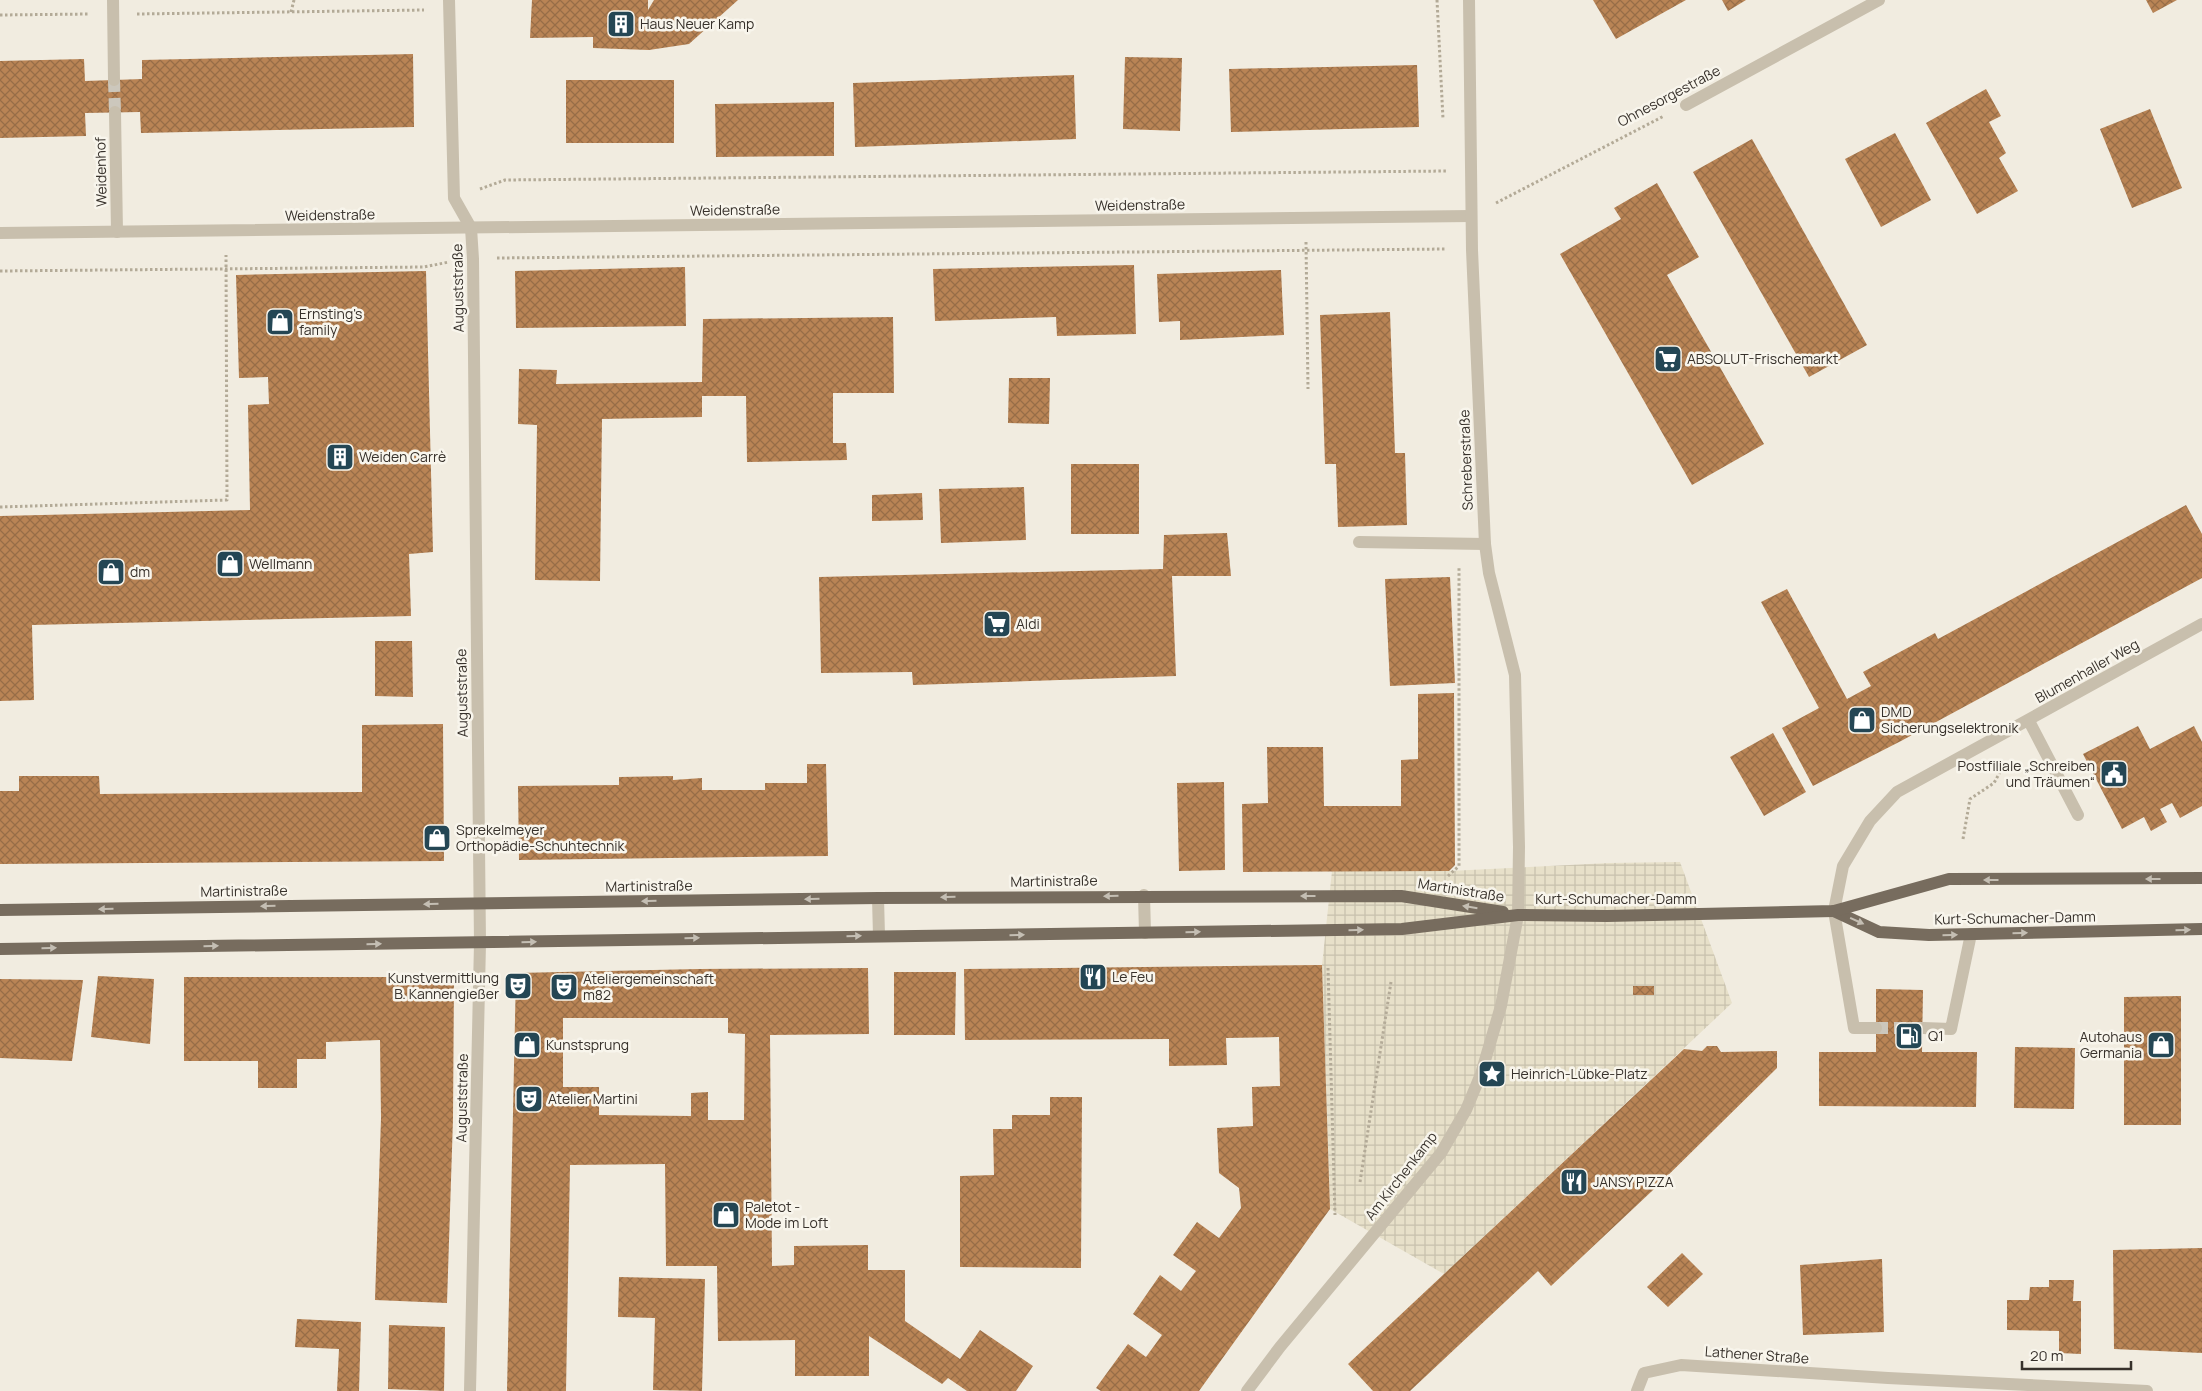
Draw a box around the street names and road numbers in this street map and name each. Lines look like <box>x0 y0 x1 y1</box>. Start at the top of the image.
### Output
street label: Ohnesorgestraße <box>1614 60 1723 131</box>
street label: Weidenhof <box>90 137 111 207</box>
street label: Weidenstraße <box>1095 194 1185 215</box>
street label: Weidenstraße <box>690 199 780 220</box>
street label: Weidenstraße <box>285 204 375 225</box>
street label: Auguststraße <box>447 243 468 333</box>
street label: Schreberstraße <box>1454 409 1477 511</box>
street label: Blumenhaller Weg <box>2032 634 2142 707</box>
street label: Auguststraße <box>451 648 472 738</box>
street label: Martinistraße <box>1010 870 1098 891</box>
street label: Martinistraße <box>1417 873 1506 906</box>
street label: Martinistraße <box>605 875 693 896</box>
street label: Martinistraße <box>200 880 288 901</box>
street label: Kurt-Schumacher-Damm <box>1535 889 1697 908</box>
street label: Kurt-Schumacher-Damm <box>1934 907 2096 928</box>
street label: Auguststraße <box>451 1053 472 1143</box>
street label: Am Kirchenkamp <box>1360 1128 1441 1224</box>
street label: Lathener Straße <box>1704 1341 1810 1368</box>

